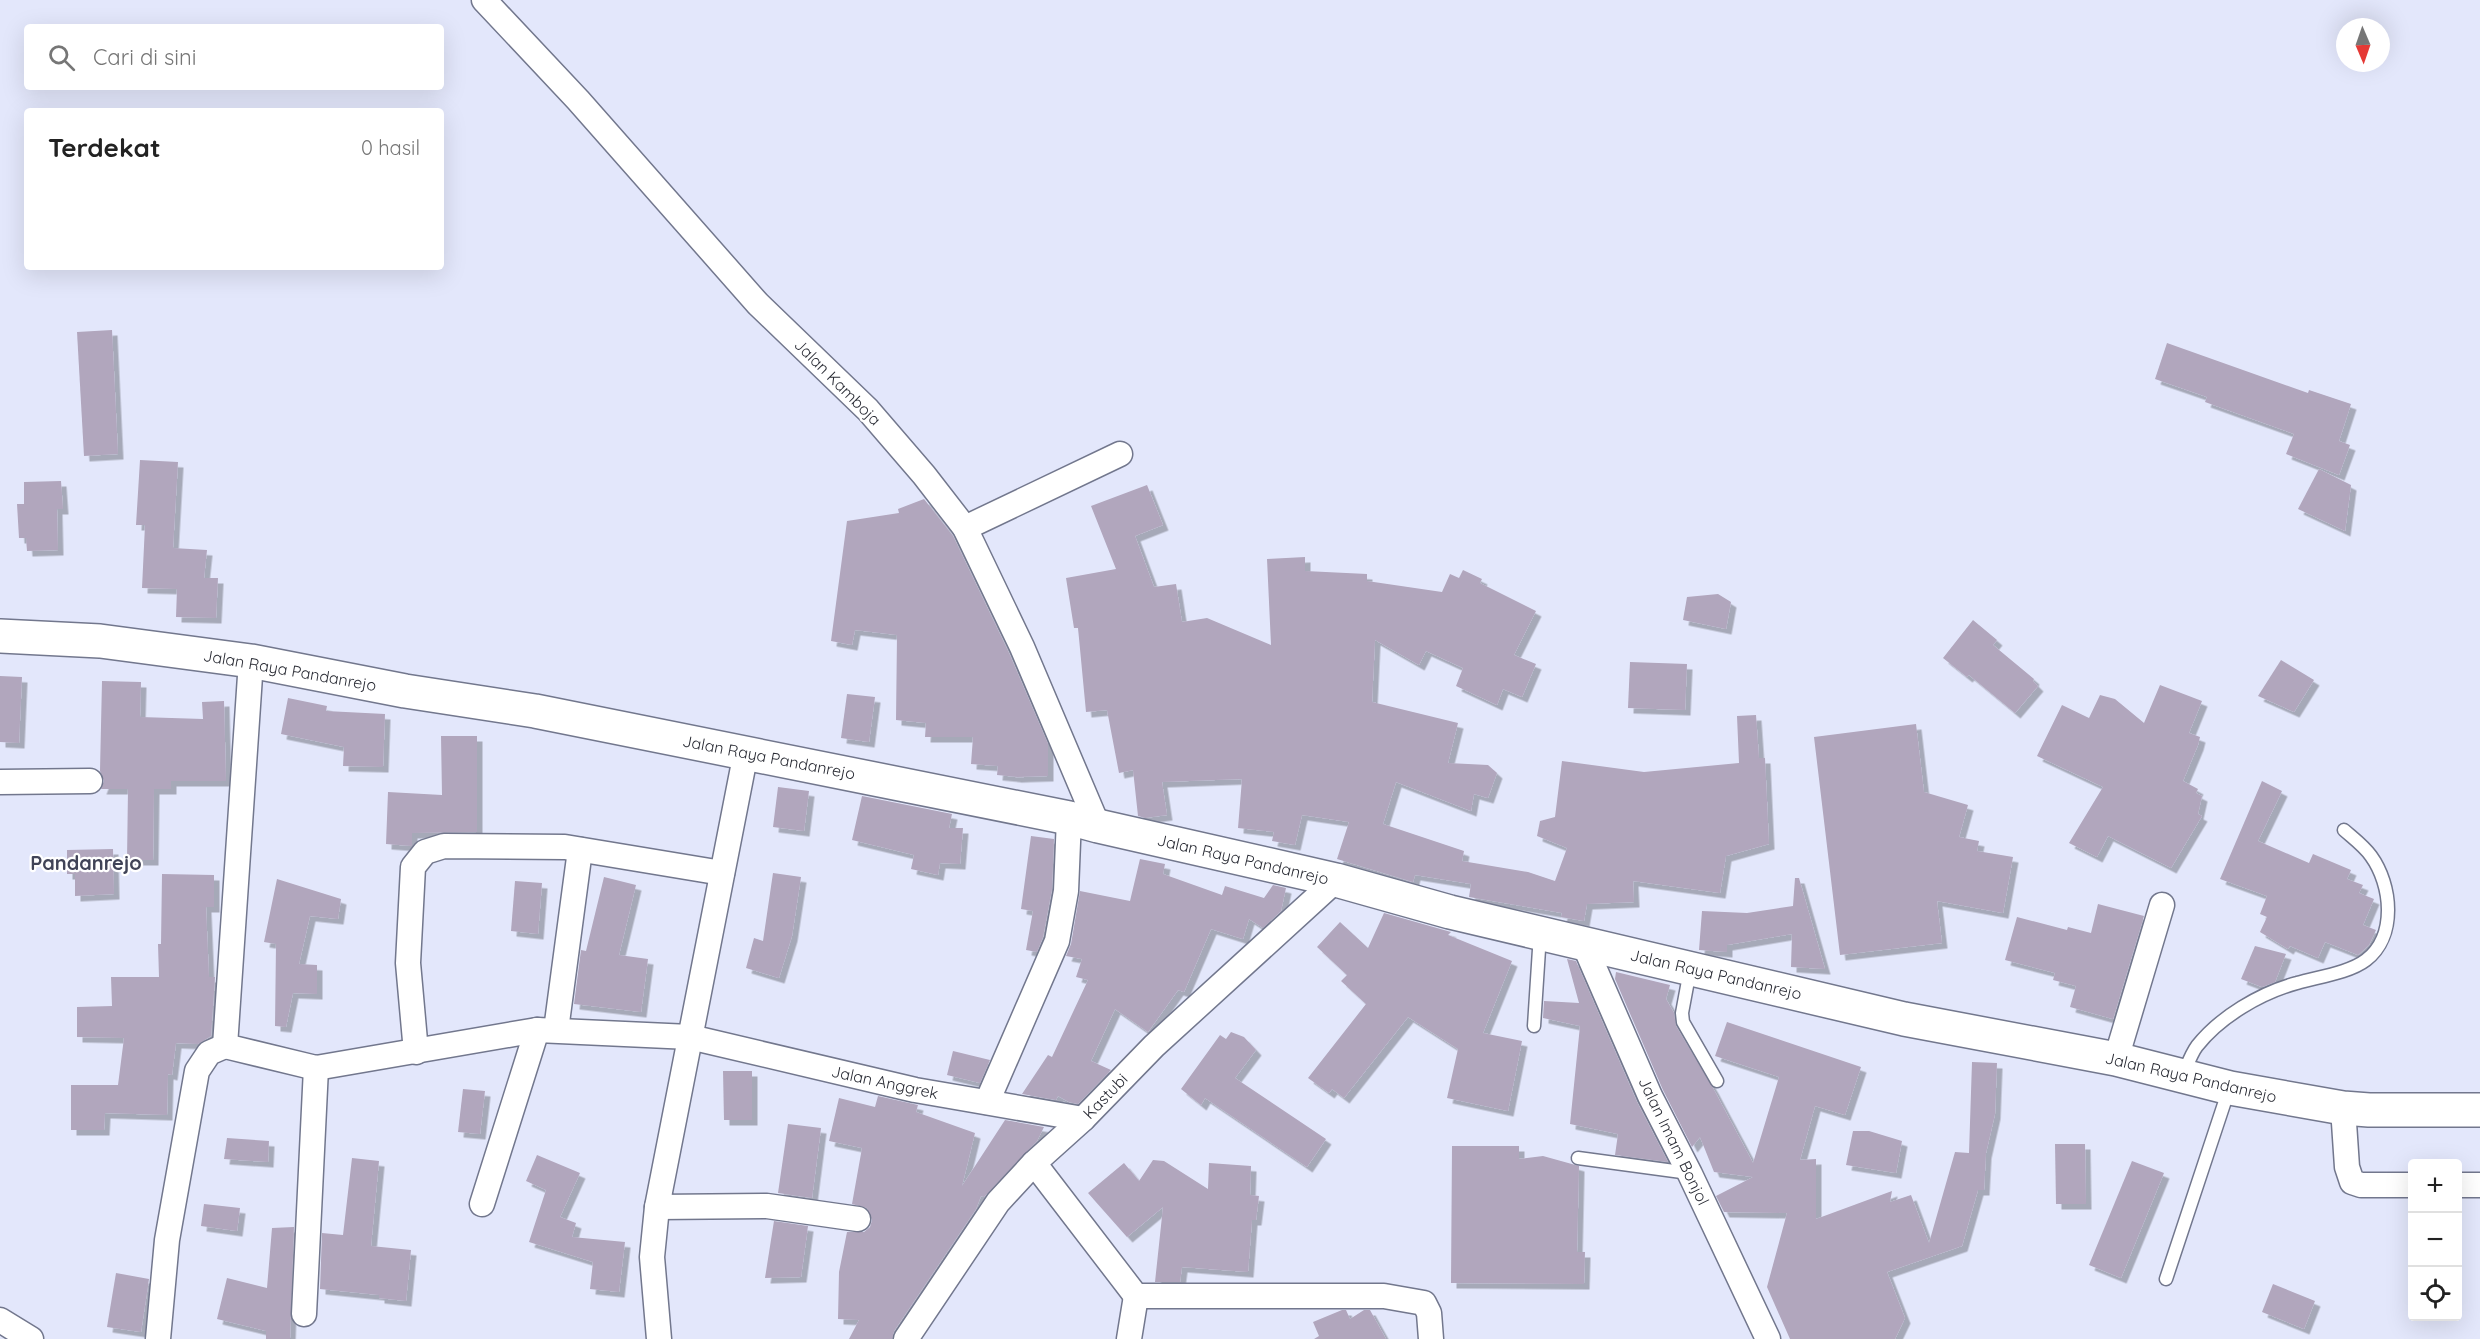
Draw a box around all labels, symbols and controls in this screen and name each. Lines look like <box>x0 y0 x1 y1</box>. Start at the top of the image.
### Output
north arrow <box>2336 18 2390 72</box>
search box <box>24 24 444 90</box>
icon: search <box>45 41 78 74</box>
text: Cari di sini <box>93 43 196 71</box>
text: Terdekat <box>48 131 161 164</box>
text: 0 hasil <box>361 135 420 160</box>
street label: Jalan Kamboja <box>791 335 885 429</box>
street label: Jalan Raya Pandanrejo <box>202 645 378 695</box>
street label: Jalan Raya Pandanrejo <box>681 730 857 784</box>
street label: Jalan Raya Pandanrejo <box>1155 830 1331 888</box>
district label: Pandanrejo <box>30 850 142 875</box>
street label: Jalan Raya Pandanrejo <box>1628 945 1804 1003</box>
street label: Jalan Raya Pandanrejo <box>2103 1048 2279 1106</box>
street label: Jalan Anggrek <box>830 1061 940 1103</box>
street label: Kastubi <box>1078 1069 1132 1123</box>
street label: Jalan Imam Bonjol <box>1634 1074 1714 1208</box>
map controls <box>2408 1159 2462 1321</box>
button: + <box>2408 1159 2462 1213</box>
button: − <box>2408 1213 2462 1267</box>
button: locate <box>2408 1267 2462 1321</box>

